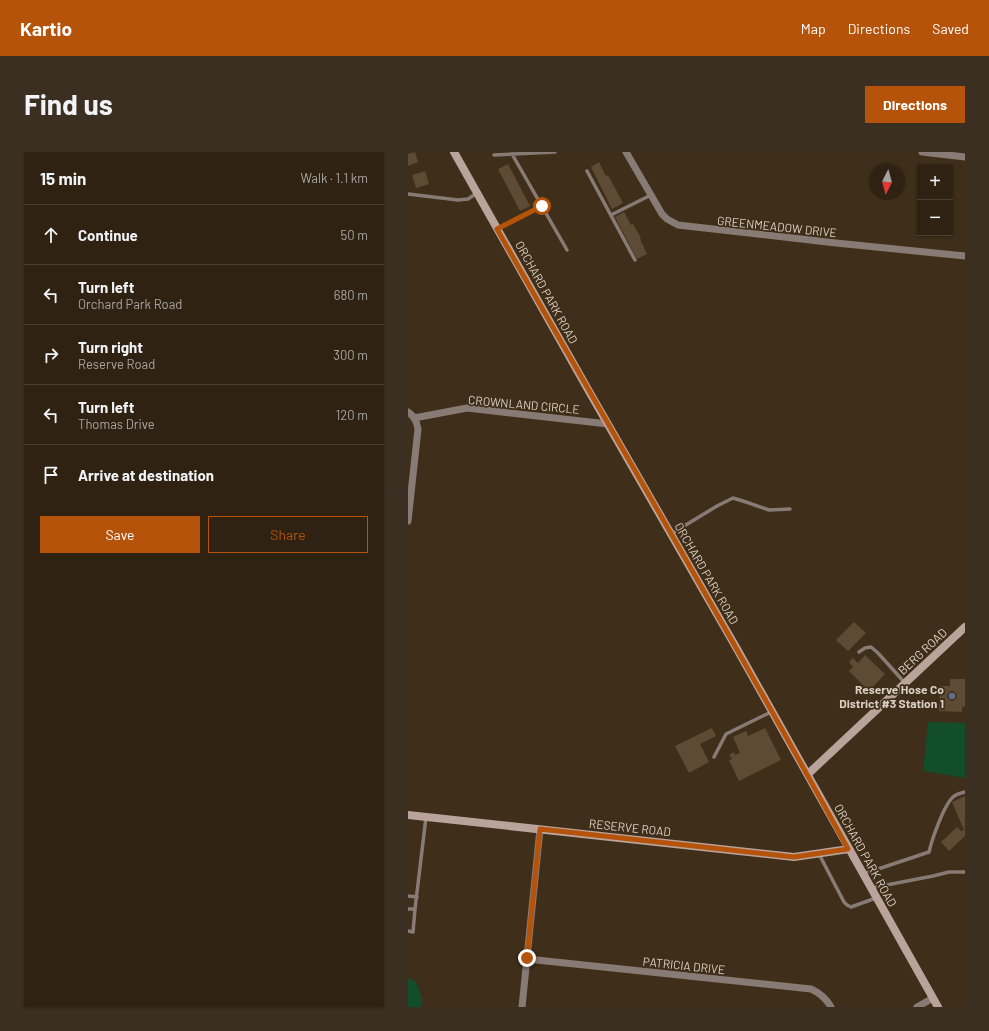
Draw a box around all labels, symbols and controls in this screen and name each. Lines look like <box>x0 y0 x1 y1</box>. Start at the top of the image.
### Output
text: Kartio <box>20 17 72 40</box>
text: Map <box>801 20 826 37</box>
text: Directions <box>848 20 910 37</box>
text: Saved <box>932 20 969 37</box>
button: Directions <box>865 86 965 123</box>
text: Find us <box>24 87 113 121</box>
north arrow <box>869 164 905 200</box>
map controls <box>917 164 953 236</box>
button: + <box>917 164 953 200</box>
text: 15 min <box>40 168 86 188</box>
text: Walk · 1.1 km <box>301 170 368 186</box>
route start <box>533 197 551 215</box>
button: − <box>917 200 953 236</box>
street label: GREENMEADOW DRIVE <box>716 213 838 239</box>
icon: ahead <box>40 224 62 246</box>
text: Continue <box>78 226 138 244</box>
text: 50 m <box>341 227 368 243</box>
street label: ORCHARD PARK ROAD <box>513 238 581 346</box>
text: Turn left <box>78 278 134 296</box>
icon: left <box>40 284 62 306</box>
text: 680 m <box>334 287 368 303</box>
text: Orchard Park Road <box>78 296 182 312</box>
text: Turn right <box>78 338 143 356</box>
icon: right <box>40 344 62 366</box>
text: 300 m <box>333 347 368 363</box>
text: Reserve Road <box>78 356 155 372</box>
street label: CROWNLAND CIRCLE <box>468 392 580 416</box>
text: Turn left <box>78 398 134 416</box>
icon: left <box>40 404 62 426</box>
text: 120 m <box>336 407 368 423</box>
text: Thomas Drive <box>78 416 155 432</box>
icon: arrive <box>40 464 62 486</box>
text: Arrive at destination <box>78 466 214 484</box>
button: Save <box>40 516 200 553</box>
button: Share <box>208 516 368 553</box>
street label: ORCHARD PARK ROAD <box>672 520 742 626</box>
street label: BERG ROAD <box>895 625 949 677</box>
place label: Reserve Hose Co District #3 Station 1 <box>839 682 944 710</box>
marker: Reserve Hose Co District #3 Station 1 <box>947 691 957 701</box>
street label: ORCHARD PARK ROAD <box>832 801 900 909</box>
street label: RESERVE ROAD <box>588 816 672 838</box>
route end <box>518 949 536 967</box>
street label: PATRICIA DRIVE <box>642 954 726 976</box>

